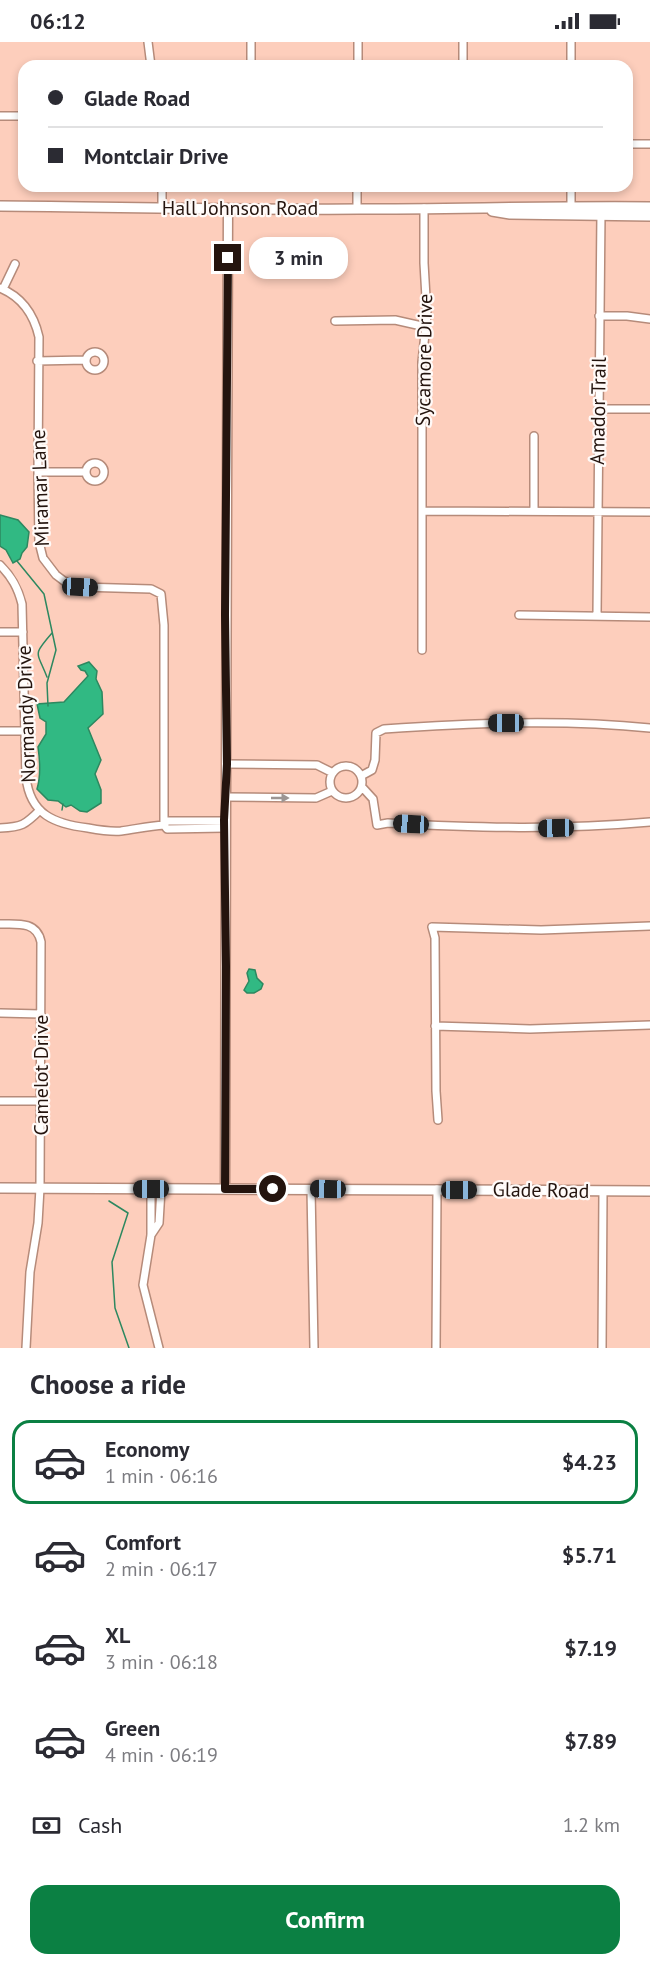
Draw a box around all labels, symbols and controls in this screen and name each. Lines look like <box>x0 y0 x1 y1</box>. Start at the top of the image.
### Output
text: 06:12 <box>30 7 86 35</box>
text: Glade Road <box>84 84 190 112</box>
text: Montclair Drive <box>84 142 228 170</box>
street label: Hall Johnson Road <box>162 195 318 221</box>
callout: 3 min <box>249 237 348 279</box>
route end <box>214 244 241 271</box>
text: 3 min <box>274 245 323 271</box>
street label: Sycamore Drive <box>410 293 438 427</box>
street label: Amador Trail <box>584 357 612 465</box>
street label: Miramar Lane <box>25 429 55 547</box>
car <box>62 577 98 597</box>
street label: Normandy Drive <box>11 645 41 783</box>
car <box>488 714 524 732</box>
one-way arrow <box>270 793 289 803</box>
car <box>393 814 429 834</box>
car <box>538 819 574 837</box>
street label: Camelot Drive <box>28 1015 54 1135</box>
route start <box>259 1175 286 1202</box>
street label: Glade Road <box>492 1176 590 1204</box>
car <box>133 1180 169 1198</box>
car <box>310 1180 346 1198</box>
car <box>441 1181 477 1199</box>
text: Choose a ride <box>30 1367 186 1401</box>
icon: car <box>33 1435 87 1489</box>
text: Economy <box>105 1435 189 1463</box>
text: $4.23 <box>562 1448 617 1476</box>
text: 1 min · 06:16 <box>105 1463 218 1489</box>
icon: car <box>33 1528 87 1582</box>
text: Comfort <box>105 1528 181 1556</box>
text: $5.71 <box>562 1541 617 1569</box>
text: 2 min · 06:17 <box>105 1556 218 1582</box>
icon: car <box>33 1621 87 1675</box>
text: XL <box>105 1621 130 1649</box>
text: $7.19 <box>564 1634 617 1662</box>
text: 3 min · 06:18 <box>105 1649 218 1675</box>
icon: car <box>33 1714 87 1768</box>
text: Green <box>105 1714 160 1742</box>
text: $7.89 <box>564 1727 617 1755</box>
text: 4 min · 06:19 <box>105 1742 218 1768</box>
icon: cash <box>30 1809 63 1842</box>
text: Cash <box>78 1811 122 1839</box>
text: 1.2 km <box>563 1812 620 1838</box>
button: Confirm <box>30 1885 620 1954</box>

